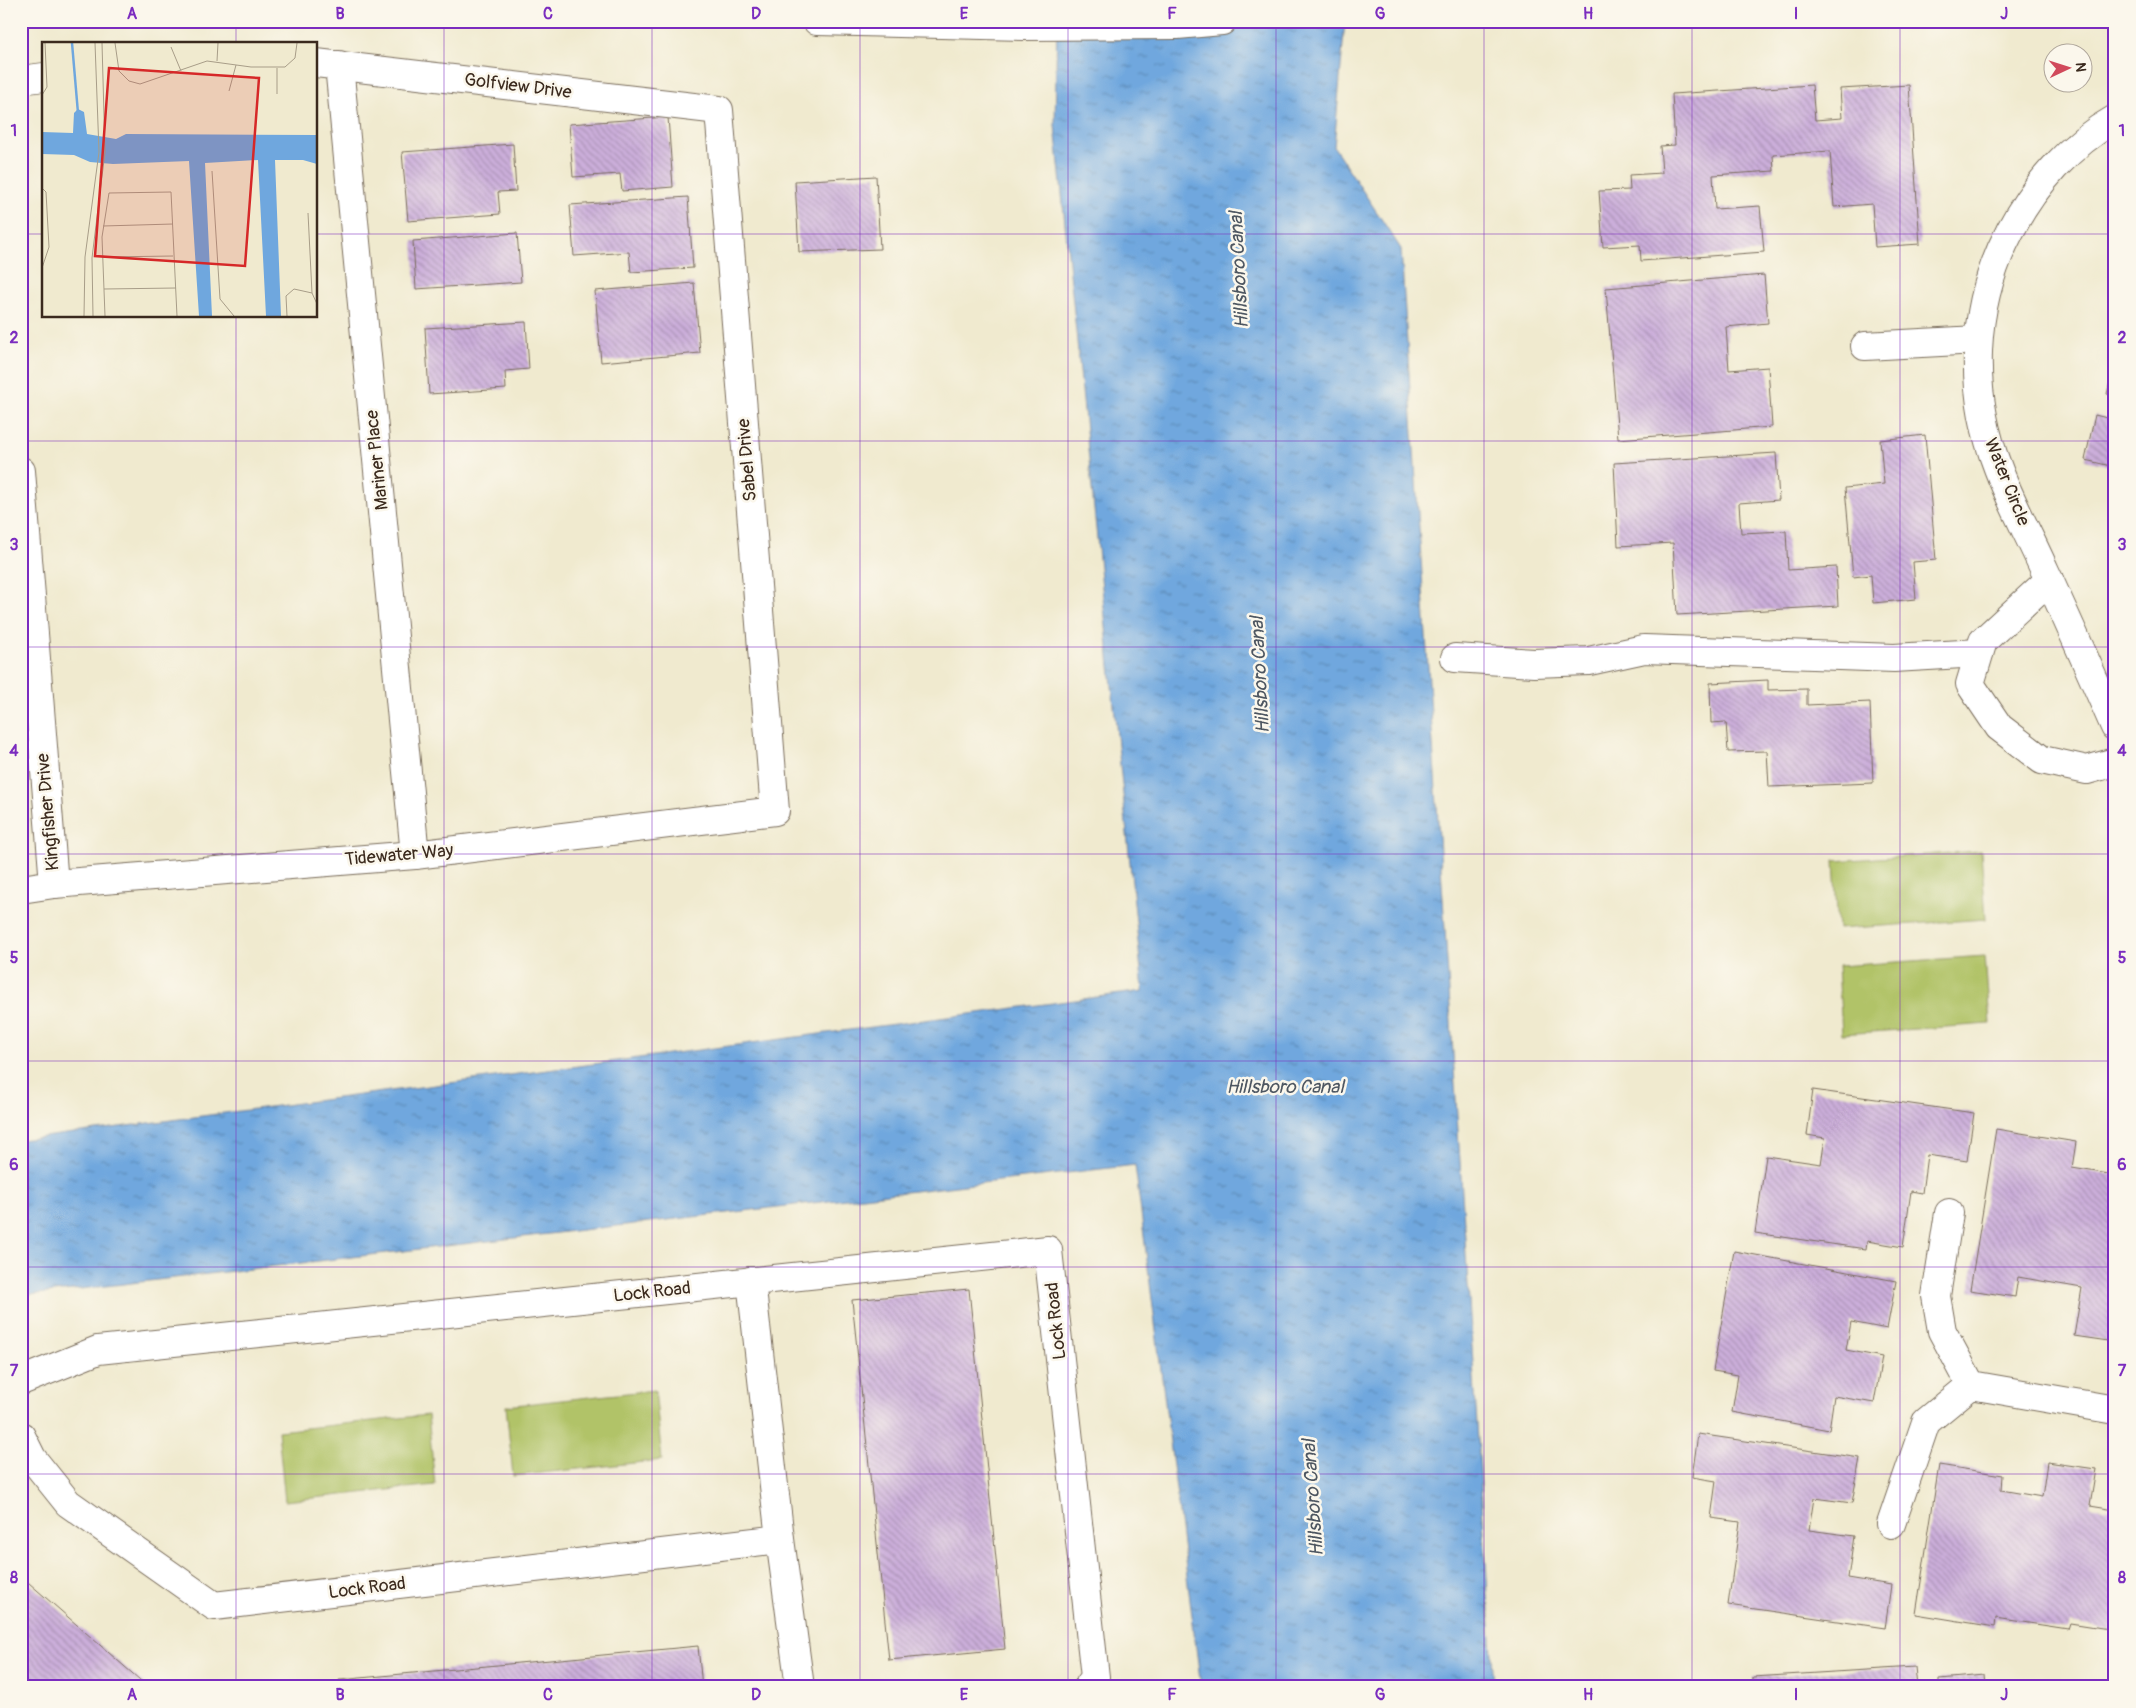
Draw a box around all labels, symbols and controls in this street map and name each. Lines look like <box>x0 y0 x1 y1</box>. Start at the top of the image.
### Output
text: A <box>127 4 138 24</box>
text: B <box>335 4 345 24</box>
text: C <box>543 4 553 24</box>
text: D <box>751 4 761 24</box>
text: E <box>960 4 969 24</box>
text: F <box>1167 4 1177 24</box>
text: G <box>1375 4 1386 24</box>
text: H <box>1583 4 1593 24</box>
text: I <box>1794 4 1798 24</box>
text: J <box>2000 4 2008 24</box>
inset map <box>42 42 318 318</box>
north arrow <box>2044 42 2094 92</box>
text: N <box>2072 62 2089 72</box>
street label: Golfview Drive <box>463 68 573 104</box>
text: 1 <box>11 121 17 141</box>
text: 1 <box>2119 121 2125 141</box>
water label: Hillsboro Canal <box>1224 208 1254 329</box>
text: 2 <box>10 328 19 348</box>
text: 2 <box>2118 328 2127 348</box>
street label: Mariner Place <box>360 409 394 511</box>
street label: Sabel Drive <box>732 417 762 502</box>
street label: Water Circle <box>1979 435 2035 529</box>
text: 3 <box>10 535 19 555</box>
text: 3 <box>2118 535 2127 555</box>
water label: Hillsboro Canal <box>1245 613 1275 734</box>
text: 4 <box>9 741 19 761</box>
text: 4 <box>2117 741 2127 761</box>
street label: Kingfisher Drive <box>31 752 65 872</box>
street label: Tidewater Way <box>344 839 455 871</box>
text: 5 <box>10 948 19 968</box>
text: 5 <box>2118 948 2127 968</box>
water label: Hillsboro Canal <box>1226 1075 1346 1099</box>
text: 6 <box>9 1155 19 1175</box>
text: 6 <box>2117 1155 2127 1175</box>
street label: Lock Road <box>612 1277 692 1307</box>
street label: Lock Road <box>1041 1281 1071 1361</box>
text: 7 <box>10 1361 19 1381</box>
text: 7 <box>2118 1361 2127 1381</box>
water label: Hillsboro Canal <box>1297 1436 1329 1557</box>
text: 8 <box>10 1568 18 1588</box>
text: 8 <box>2118 1568 2126 1588</box>
street label: Lock Road <box>327 1572 407 1604</box>
text: A <box>127 1685 138 1705</box>
text: B <box>335 1685 345 1705</box>
text: C <box>543 1685 553 1705</box>
text: D <box>751 1685 761 1705</box>
text: E <box>960 1685 969 1705</box>
text: F <box>1167 1685 1177 1705</box>
text: G <box>1375 1685 1386 1705</box>
text: H <box>1583 1685 1593 1705</box>
text: I <box>1794 1685 1798 1705</box>
text: J <box>2000 1685 2008 1705</box>

